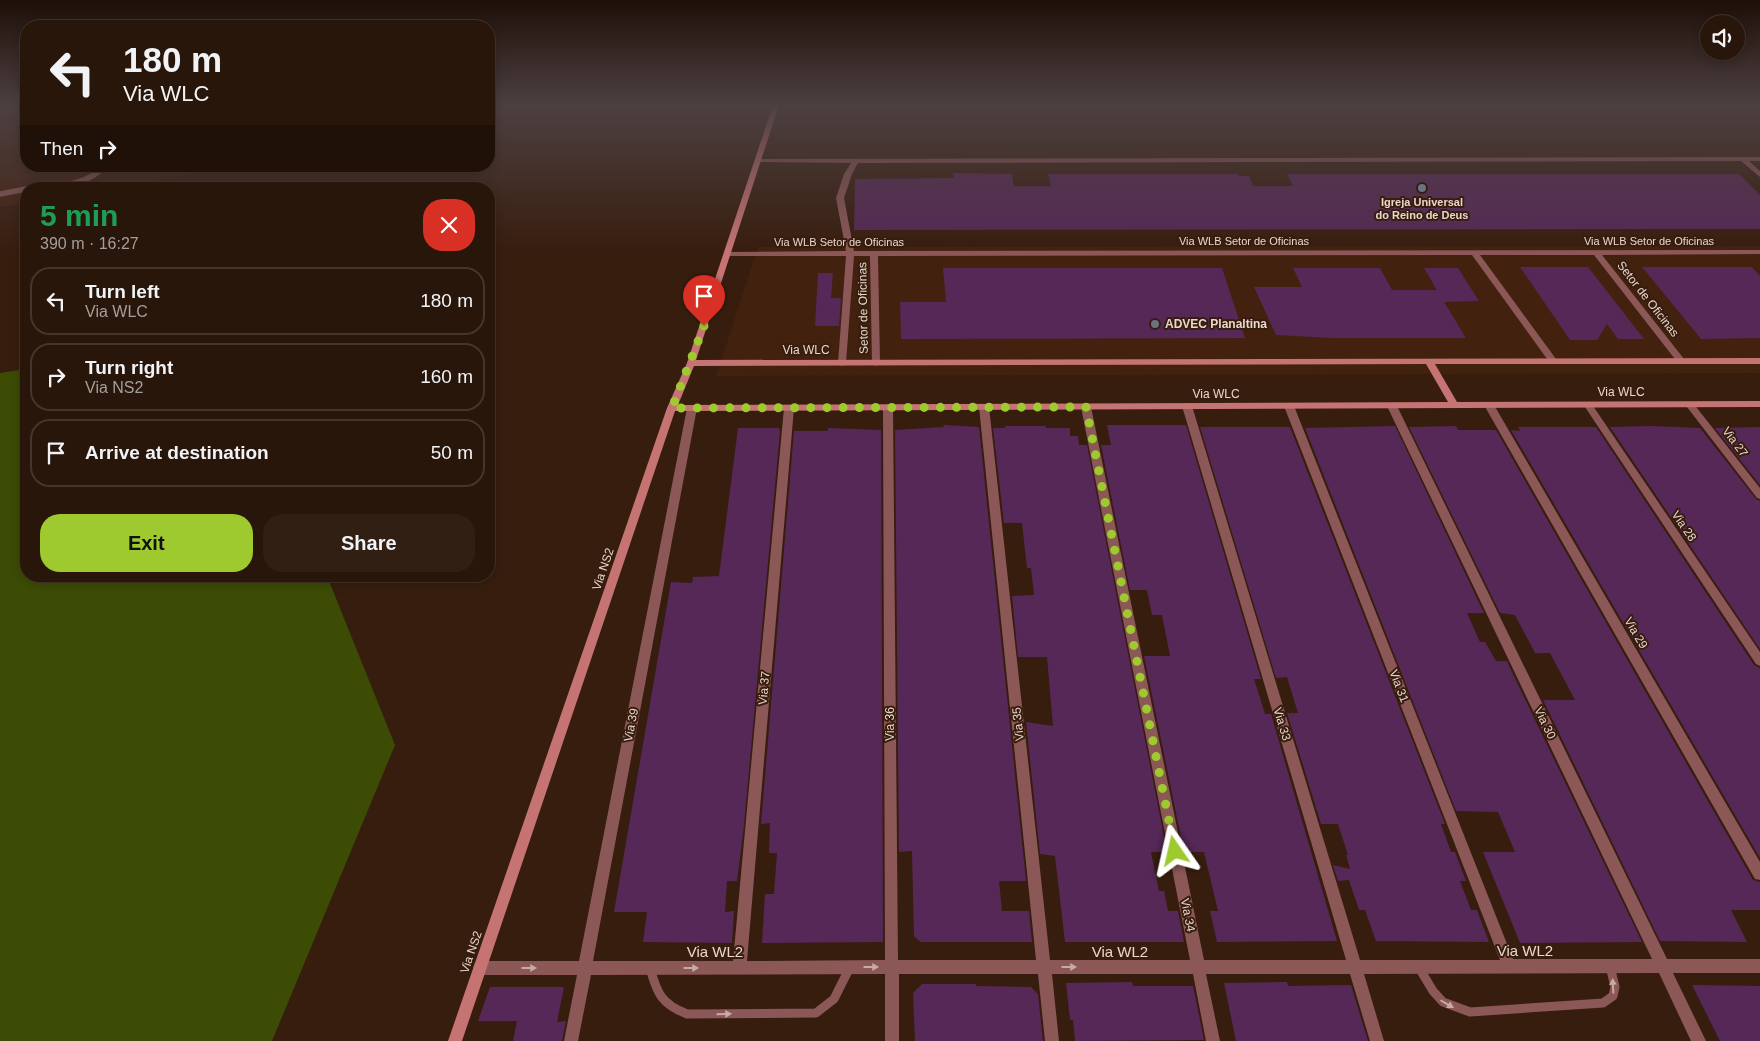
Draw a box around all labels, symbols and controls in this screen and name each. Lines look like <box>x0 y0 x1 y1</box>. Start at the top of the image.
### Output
map controls <box>1700 15 1745 60</box>
button: sound <box>1700 15 1745 60</box>
icon: left <box>40 40 105 105</box>
text: 180 m <box>123 40 222 79</box>
text: Via WLC <box>123 81 209 106</box>
icon: right <box>93 135 121 163</box>
text: Then <box>40 138 83 159</box>
marker: Igreja Universal do Reino de Deus <box>1416 182 1428 194</box>
place label: Igreja Universal do Reino de Deus <box>1376 196 1468 221</box>
text: 5 min <box>40 199 118 232</box>
button: close <box>423 199 475 251</box>
text: 390 m · 16:27 <box>40 235 139 252</box>
street label: Via WLB Setor de Oficinas <box>1179 235 1310 247</box>
street label: Via WLB Setor de Oficinas <box>1584 235 1715 247</box>
street label: Via WLB Setor de Oficinas <box>774 236 905 248</box>
street label: Setor de Oficinas <box>1614 258 1682 340</box>
street label: Setor de Oficinas <box>855 262 871 354</box>
pin <box>683 275 725 326</box>
text: Turn left <box>85 281 160 302</box>
icon: arrive <box>690 282 718 310</box>
icon: left <box>42 287 70 315</box>
text: 180 m <box>420 290 473 311</box>
text: Via WLC <box>85 303 148 320</box>
place label: ADVEC Planaltina <box>1165 317 1267 331</box>
marker: ADVEC Planaltina <box>1149 318 1161 330</box>
street label: Via WLC <box>782 343 830 357</box>
text: Turn right <box>85 357 173 378</box>
icon: right <box>42 363 70 391</box>
text: 160 m <box>420 366 473 387</box>
text: Via NS2 <box>85 379 143 396</box>
street label: Via WLC <box>1597 385 1645 399</box>
street label: Via WLC <box>1192 387 1240 401</box>
street label: Via 27 <box>1719 424 1751 460</box>
icon: arrive <box>42 439 70 467</box>
text: Arrive at destination <box>85 442 269 463</box>
text: 50 m <box>431 442 473 463</box>
street label: Via 28 <box>1669 508 1699 544</box>
button: Exit <box>40 514 253 572</box>
button: Share <box>263 514 475 572</box>
street label: Via NS2 <box>589 546 617 592</box>
street label: Via 29 <box>1621 615 1651 651</box>
street label: Via 31 <box>1386 668 1412 705</box>
street label: Via 37 <box>756 670 772 705</box>
street label: Via 30 <box>1531 705 1559 742</box>
street label: Via 35 <box>1009 706 1027 742</box>
street label: Via 33 <box>1270 706 1294 743</box>
street label: Via 39 <box>621 707 641 743</box>
street label: Via 36 <box>883 707 897 741</box>
position arrow <box>1148 824 1200 876</box>
street label: Via 34 <box>1178 897 1198 933</box>
street label: Via NS2 <box>457 929 485 975</box>
street label: Via WL2 <box>1497 942 1553 959</box>
street label: Via WL2 <box>687 943 743 960</box>
street label: Via WL2 <box>1092 943 1148 960</box>
one-way arrow <box>863 963 879 971</box>
one-way arrow <box>1061 963 1077 971</box>
one-way arrow <box>521 964 537 972</box>
one-way arrow <box>683 964 699 972</box>
one-way arrow <box>1609 978 1617 994</box>
one-way arrow <box>1440 1000 1455 1008</box>
one-way arrow <box>716 1010 732 1018</box>

